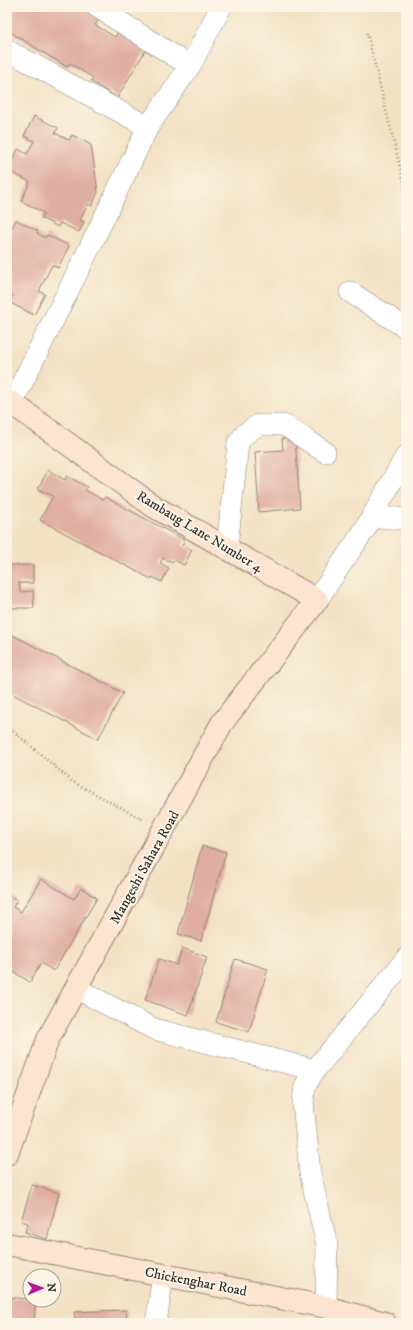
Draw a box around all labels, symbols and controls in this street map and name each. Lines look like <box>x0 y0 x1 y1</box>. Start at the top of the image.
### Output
street label: Rambaug Lane Number 4 <box>133 487 267 577</box>
street label: Mangeshi Sahara Road <box>106 808 184 927</box>
street label: Chickenghar Road <box>143 1263 248 1301</box>
north arrow <box>22 1268 62 1308</box>
text: N <box>44 1283 58 1292</box>

